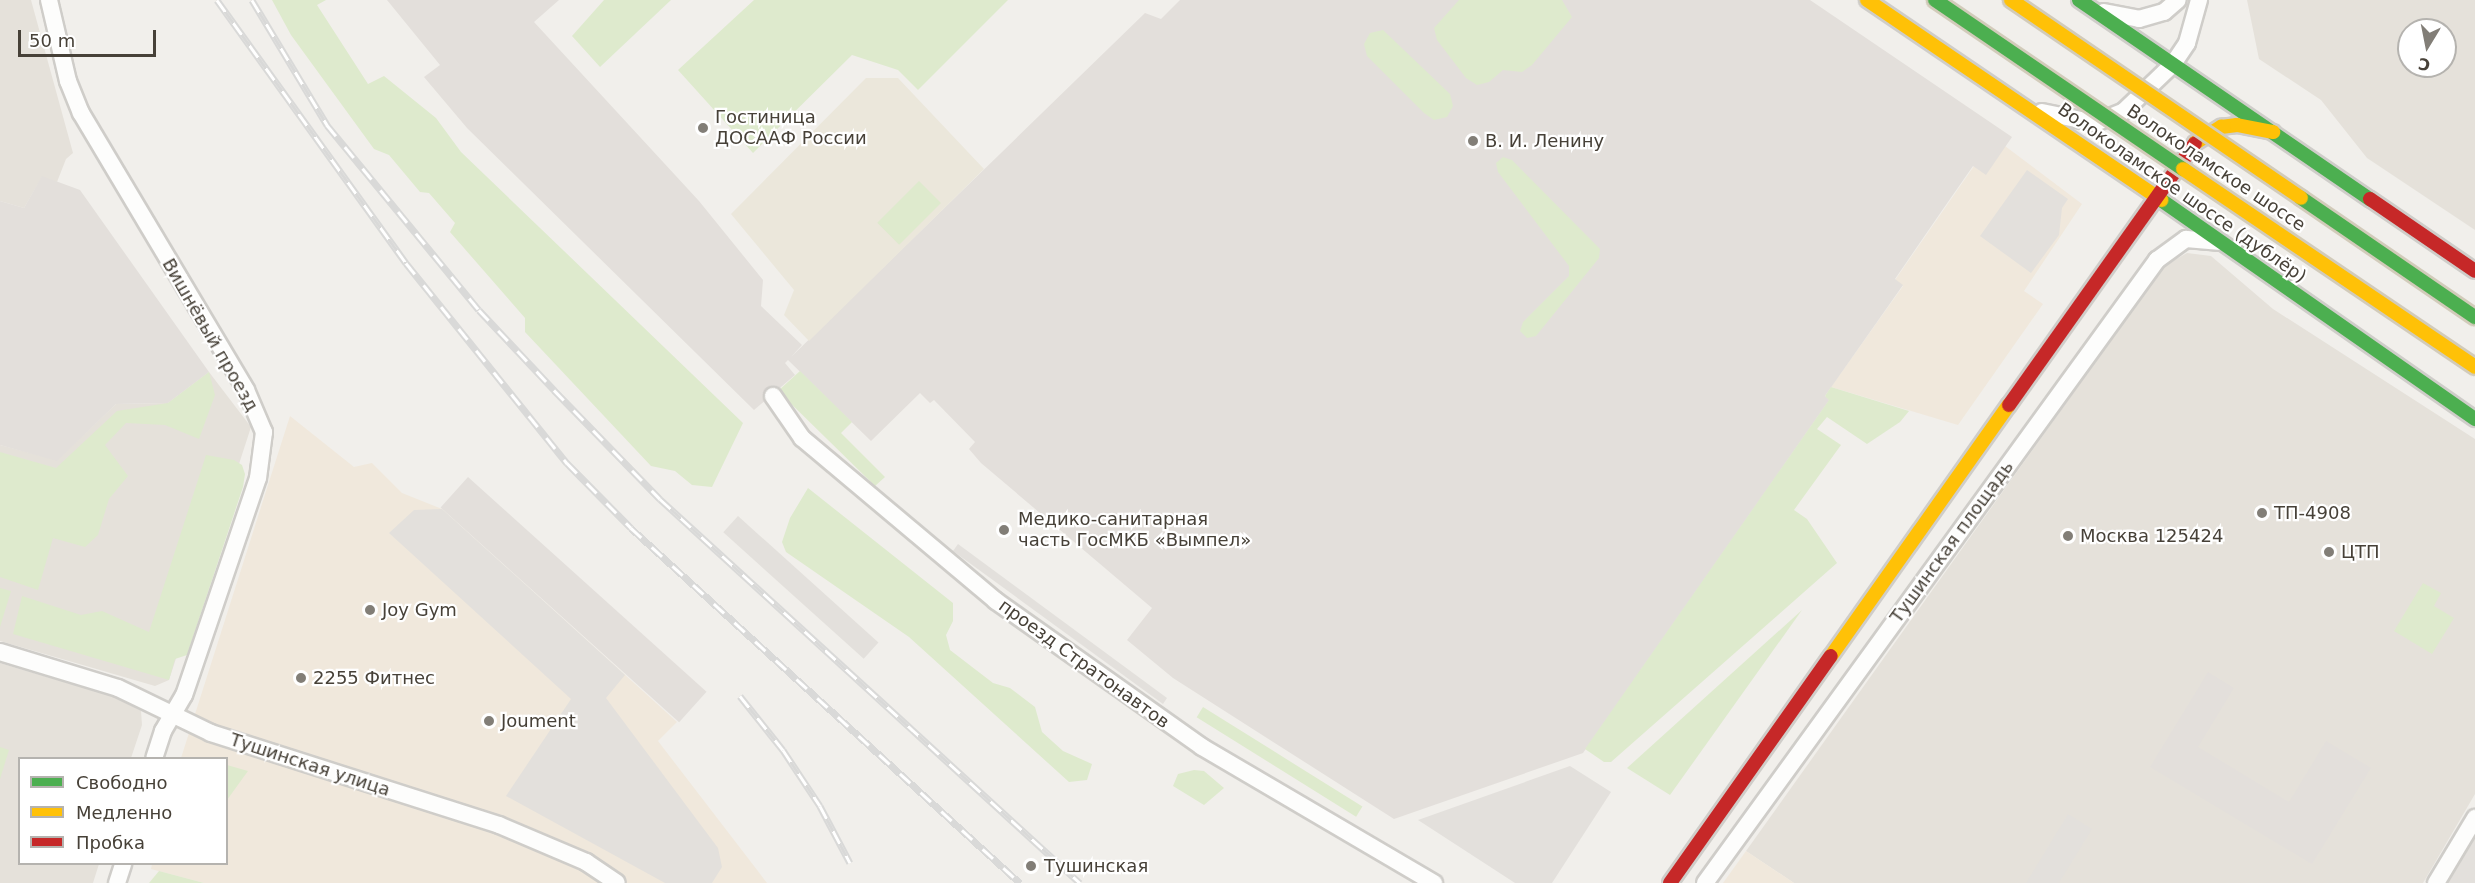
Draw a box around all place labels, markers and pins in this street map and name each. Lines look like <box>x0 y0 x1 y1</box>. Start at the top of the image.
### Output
place label: Гостиница ДОСААФ России <box>715 107 867 150</box>
marker: Гостиница ДОСААФ России <box>696 121 710 135</box>
place label: В. И. Ленину <box>1485 130 1604 152</box>
marker: В. И. Ленину <box>1466 134 1480 148</box>
place label: ТП-4908 <box>2274 502 2351 524</box>
marker: ТП-4908 <box>2255 506 2269 520</box>
place label: Медико-санитарная часть ГосМКБ «Вымпел» <box>1018 509 1251 552</box>
marker: Медико-санитарная часть ГосМКБ «Вымпел» <box>995 521 1013 539</box>
place label: Москва 125424 <box>2080 525 2223 547</box>
marker: Москва 125424 <box>2061 529 2075 543</box>
place label: ЦТП <box>2341 541 2380 563</box>
marker: ЦТП <box>2322 545 2336 559</box>
place label: Joy Gym <box>382 599 457 621</box>
marker: Joy Gym <box>363 603 377 617</box>
place label: 2255 Фитнес <box>313 667 435 689</box>
marker: 2255 Фитнес <box>294 671 308 685</box>
place label: Joument <box>501 710 576 732</box>
marker: Joument <box>482 714 496 728</box>
place label: Тушинская <box>1044 855 1148 877</box>
marker: Тушинская <box>1022 857 1040 875</box>

